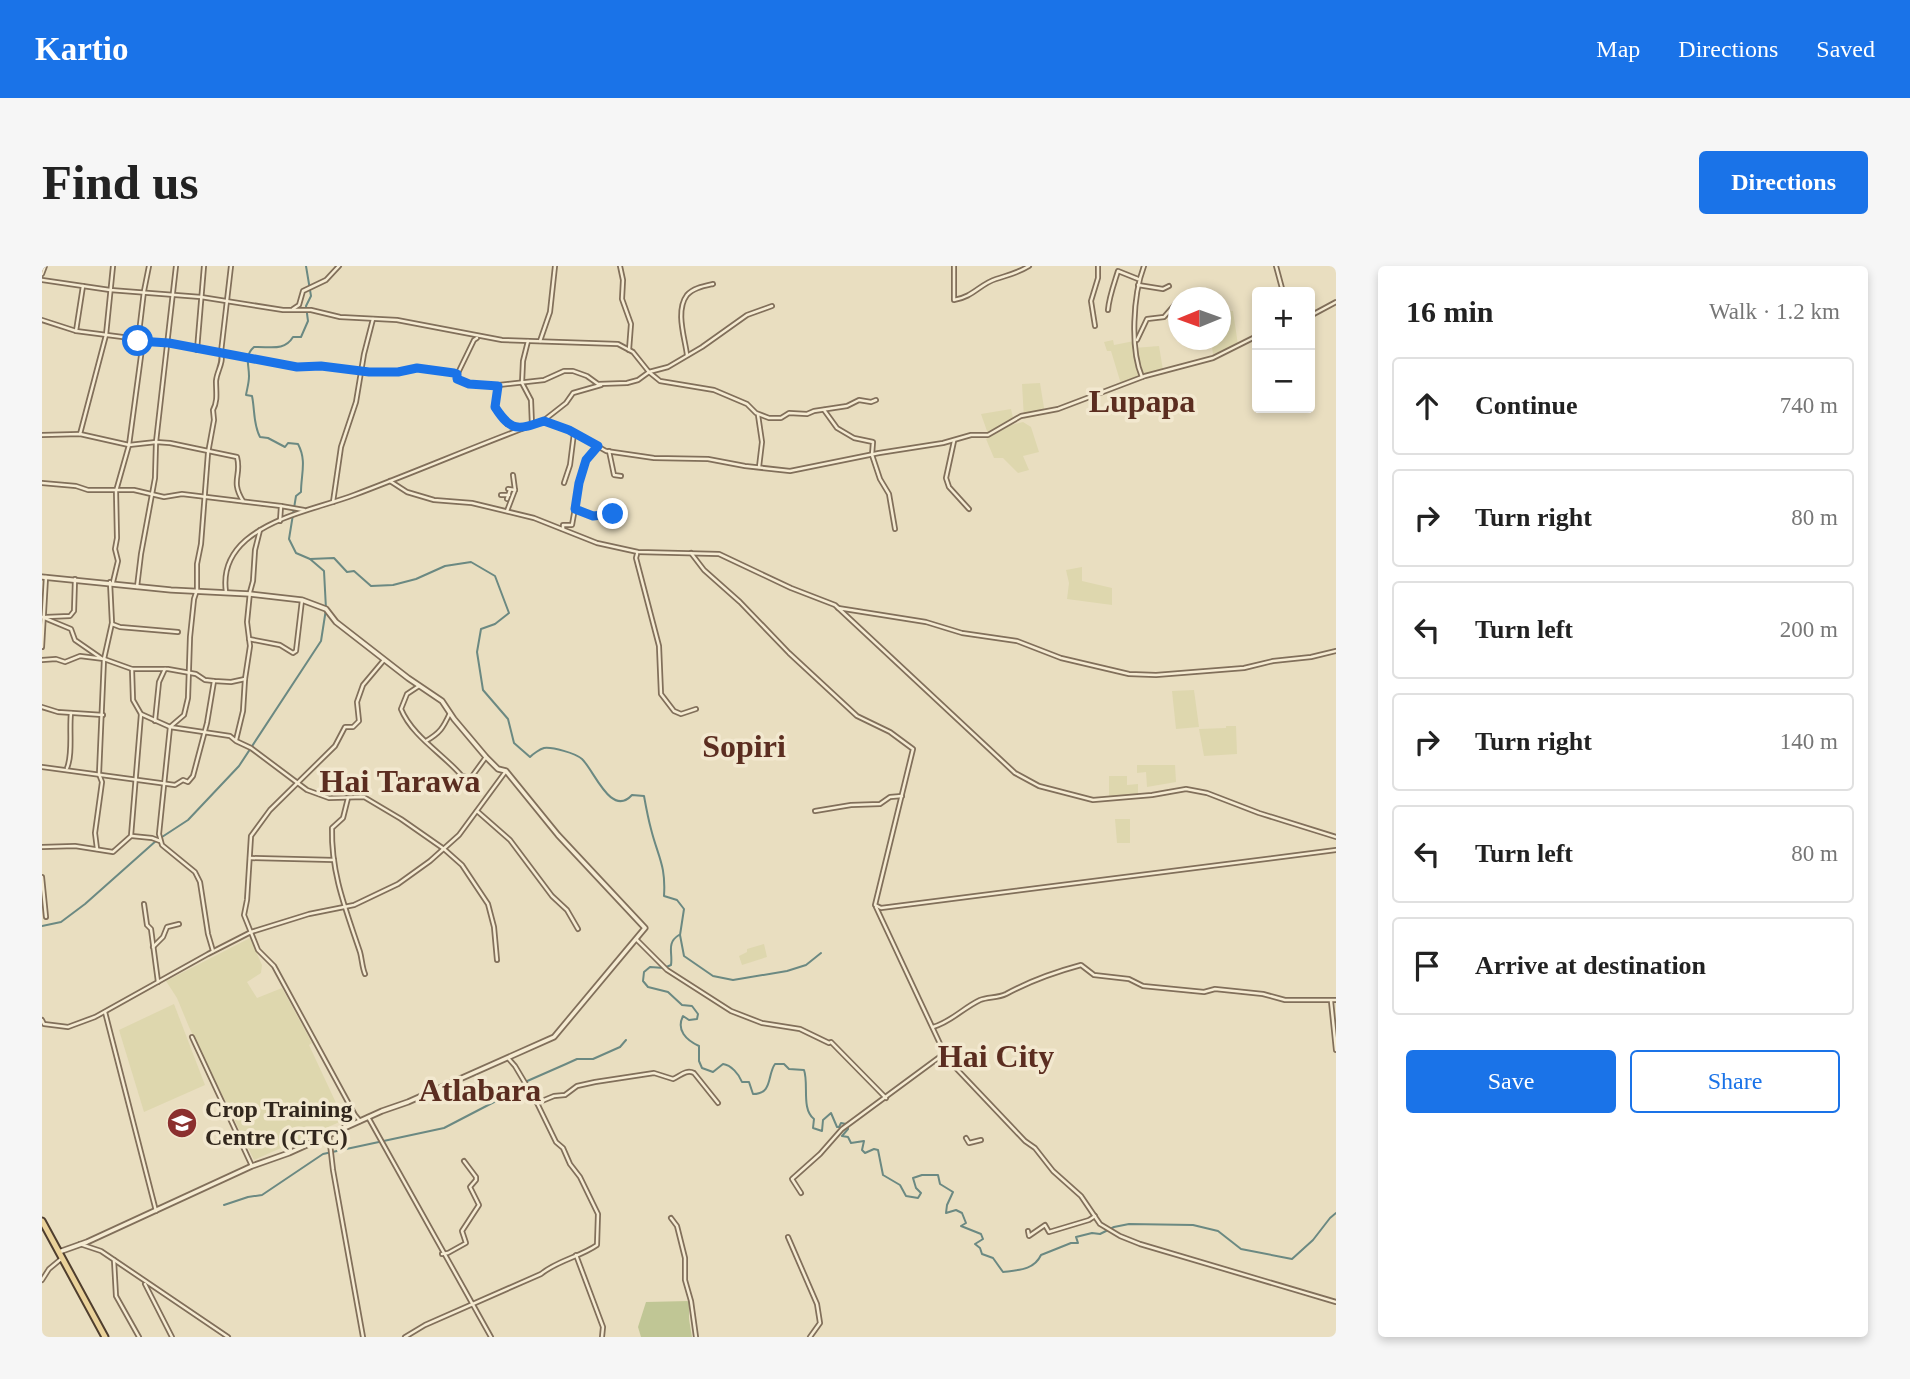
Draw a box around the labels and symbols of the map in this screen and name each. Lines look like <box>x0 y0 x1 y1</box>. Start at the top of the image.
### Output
north arrow <box>1168 287 1231 350</box>
route start <box>122 325 153 356</box>
district label: Lupapa <box>1089 383 1195 419</box>
route end <box>597 498 628 529</box>
district label: Sopiri <box>702 728 786 764</box>
district label: Hai Tarawa <box>320 763 480 799</box>
district label: Hai City <box>938 1038 1054 1074</box>
district label: Atlabara <box>419 1072 541 1108</box>
place label: Crop Training Centre (CTC) <box>205 1096 352 1150</box>
school or university icon: Crop Training Centre (CTC) <box>165 1106 199 1140</box>

